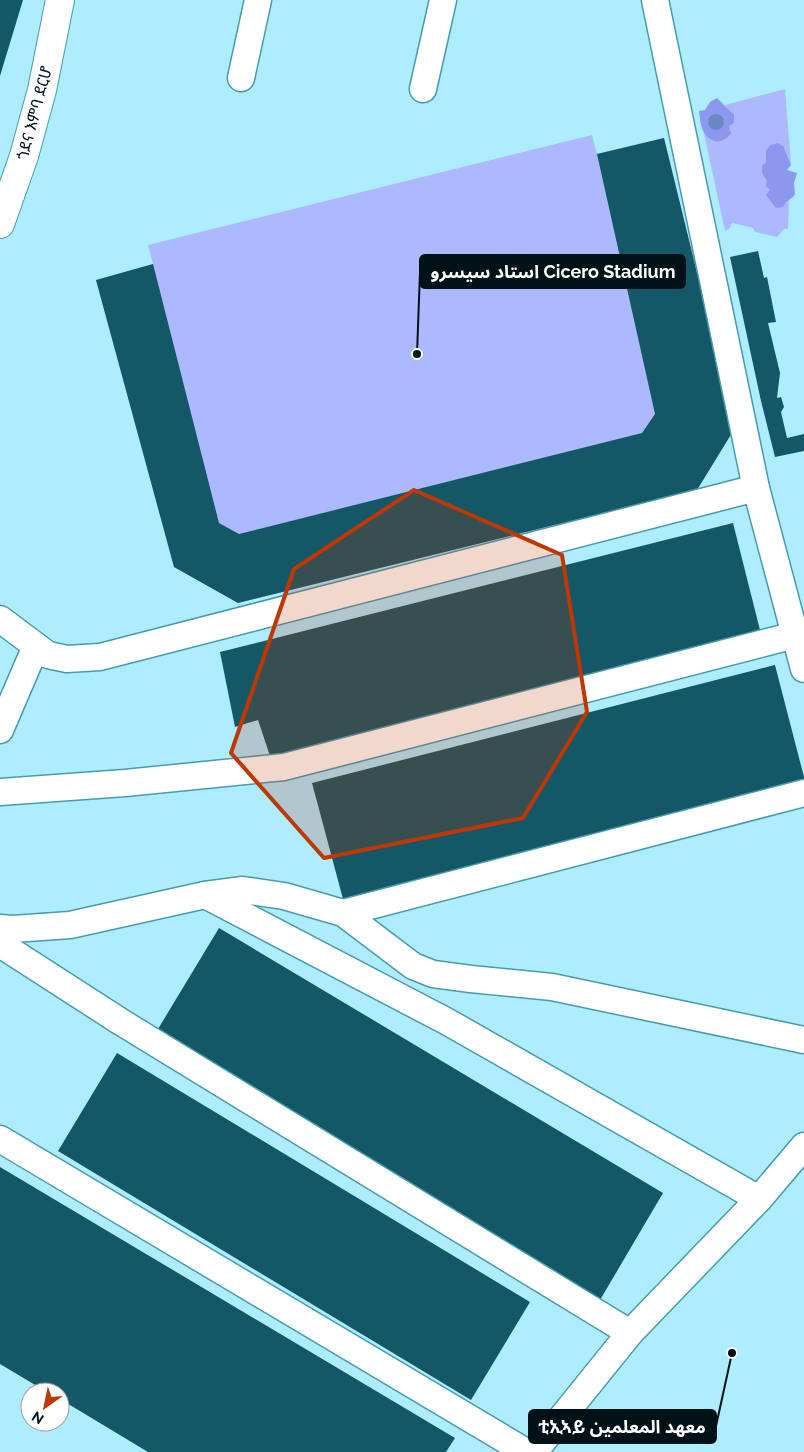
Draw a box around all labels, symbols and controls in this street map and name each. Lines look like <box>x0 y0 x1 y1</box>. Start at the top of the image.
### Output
street label: ጎደና እምባ ደርሆ <box>13 64 56 162</box>
callout: استاد سيسرو Cicero Stadium <box>420 255 685 288</box>
text: استاد سيسرو Cicero Stadium <box>431 261 675 283</box>
north arrow <box>20 1382 70 1432</box>
text: N <box>29 1408 47 1428</box>
callout: ቲኢኣይ معهد المعلمين <box>529 1410 716 1443</box>
text: ቲኢኣይ معهد المعلمين <box>538 1416 706 1437</box>

